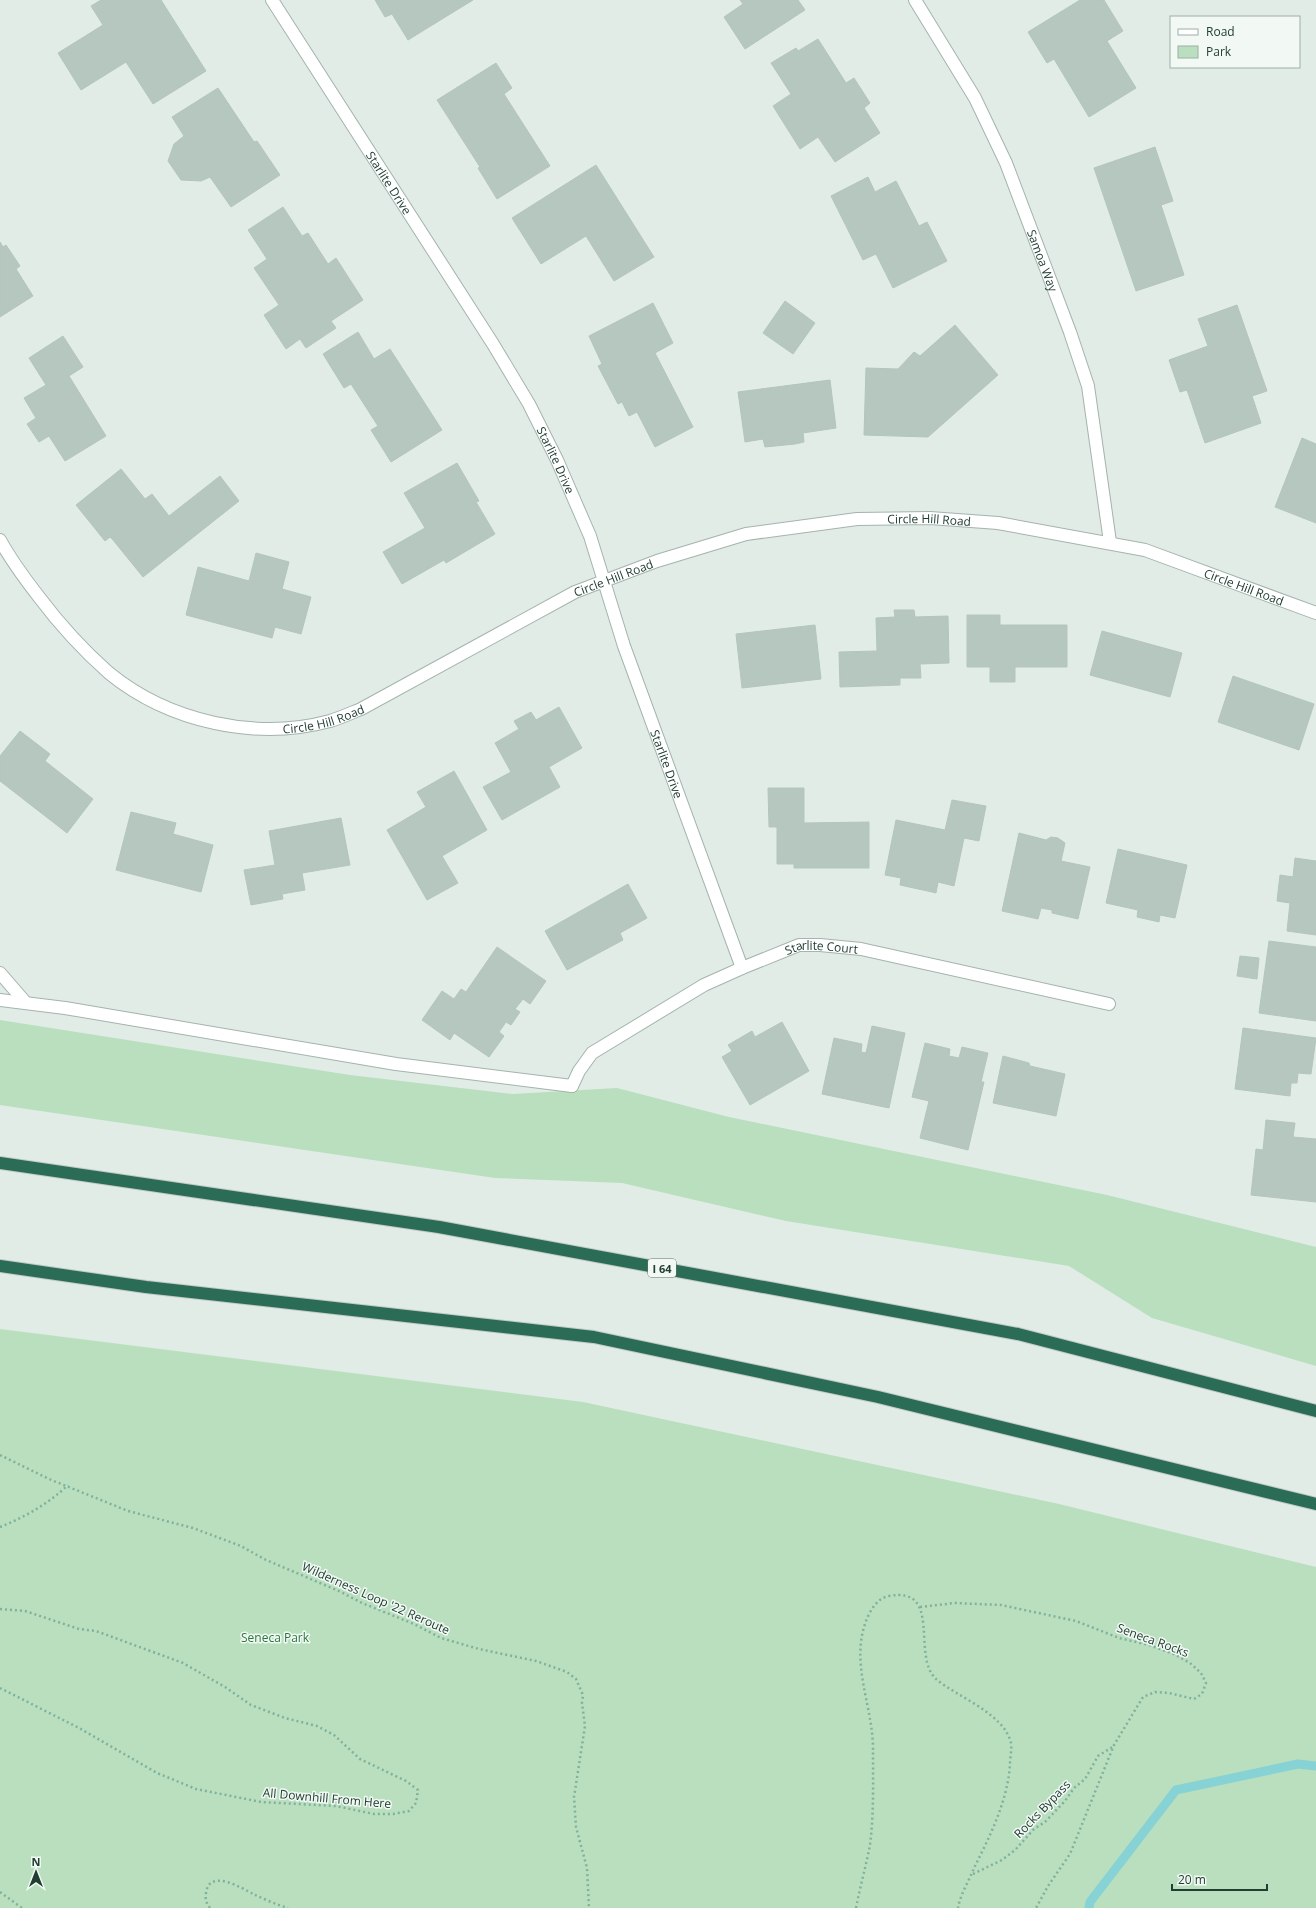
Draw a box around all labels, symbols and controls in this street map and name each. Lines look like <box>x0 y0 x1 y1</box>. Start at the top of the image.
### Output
legend <box>1170 16 1300 68</box>
text: Road <box>1206 23 1235 40</box>
text: Park <box>1206 43 1232 60</box>
street label: Starlite Drive <box>363 148 416 218</box>
street label: Samoa Way <box>1023 227 1063 295</box>
street label: Starlite Drive <box>533 424 579 496</box>
street label: Circle Hill Road <box>887 509 972 529</box>
street label: Circle Hill Road <box>571 555 655 600</box>
street label: Circle Hill Road <box>1202 564 1286 609</box>
street label: Circle Hill Road <box>282 700 367 737</box>
street label: Starlite Drive <box>647 727 688 801</box>
street label: Starlite Court <box>782 936 859 958</box>
road number: I 64 <box>648 1259 676 1277</box>
street label: Wilderness Loop '22 Reroute <box>299 1558 453 1638</box>
street label: Seneca Rocks <box>1115 1619 1192 1661</box>
park label: Seneca Park <box>241 1629 310 1646</box>
street label: Rocks Bypass <box>1010 1776 1074 1842</box>
street label: All Downhill From Here <box>262 1784 392 1812</box>
north arrow <box>16 1852 56 1892</box>
text: N <box>32 1854 40 1869</box>
scale bar <box>1172 1866 1267 1892</box>
text: 20 m <box>1178 1871 1206 1888</box>

